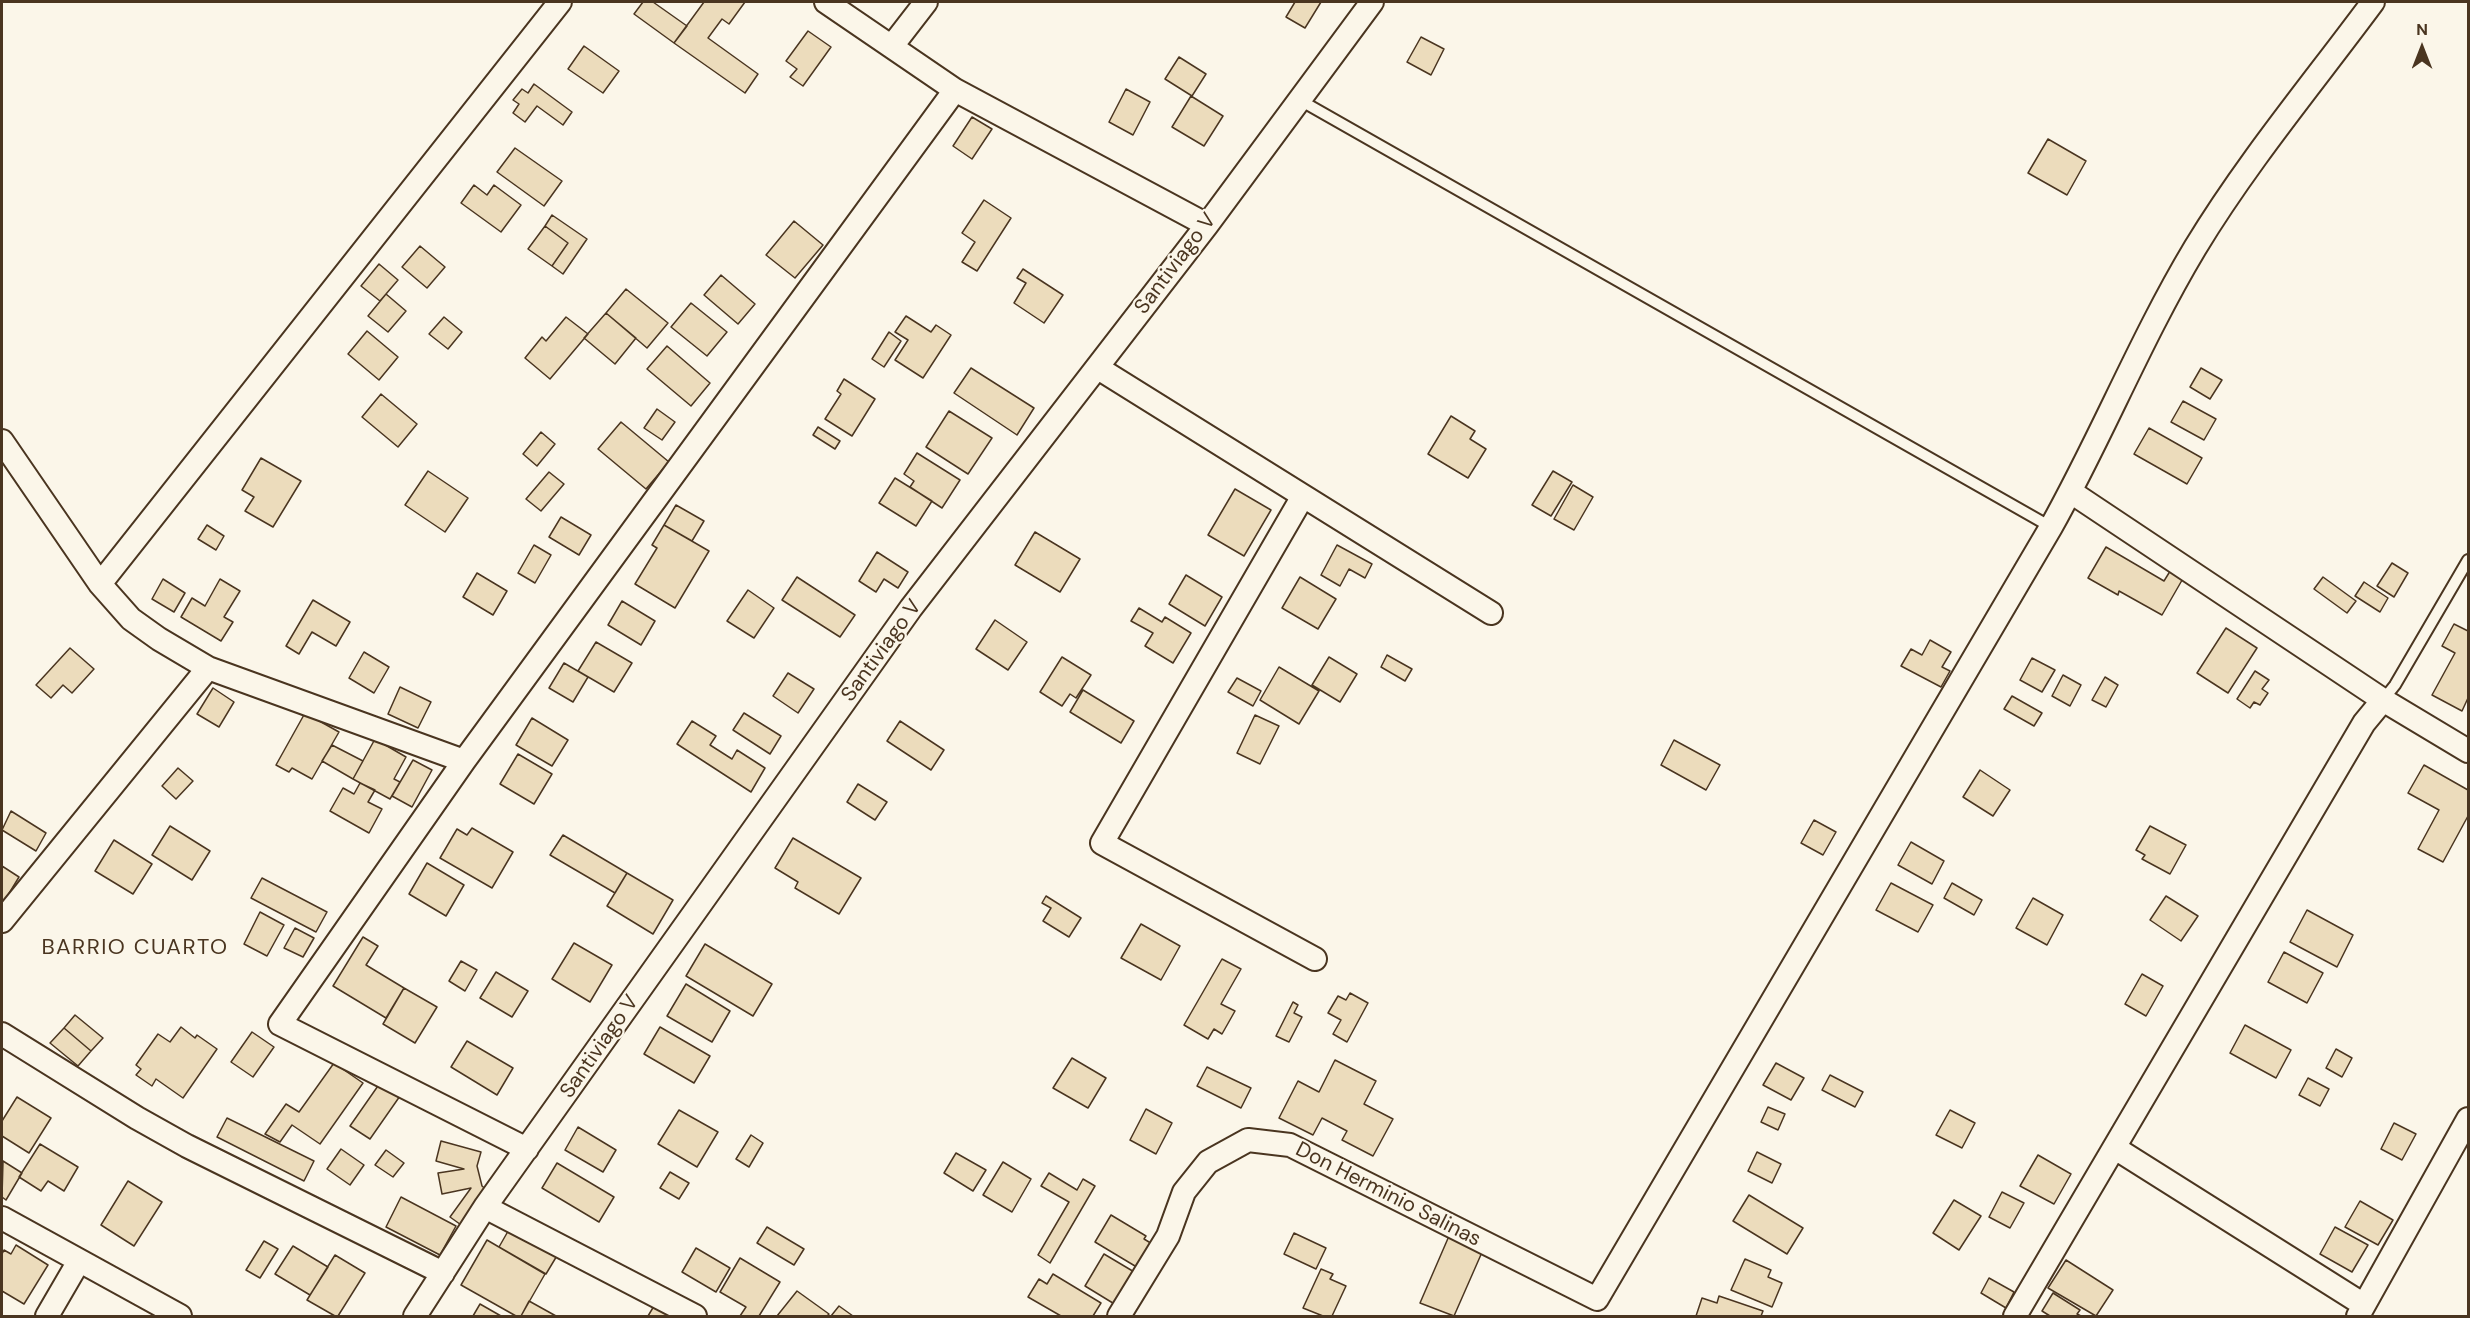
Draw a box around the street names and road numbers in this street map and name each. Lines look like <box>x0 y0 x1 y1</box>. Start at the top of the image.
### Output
street label: Santiviago V <box>1130 209 1222 319</box>
street label: Santiviago V <box>837 595 927 707</box>
street label: Santiviago V <box>555 991 645 1103</box>
street label: Don Herminio Salinas <box>1291 1137 1485 1253</box>

